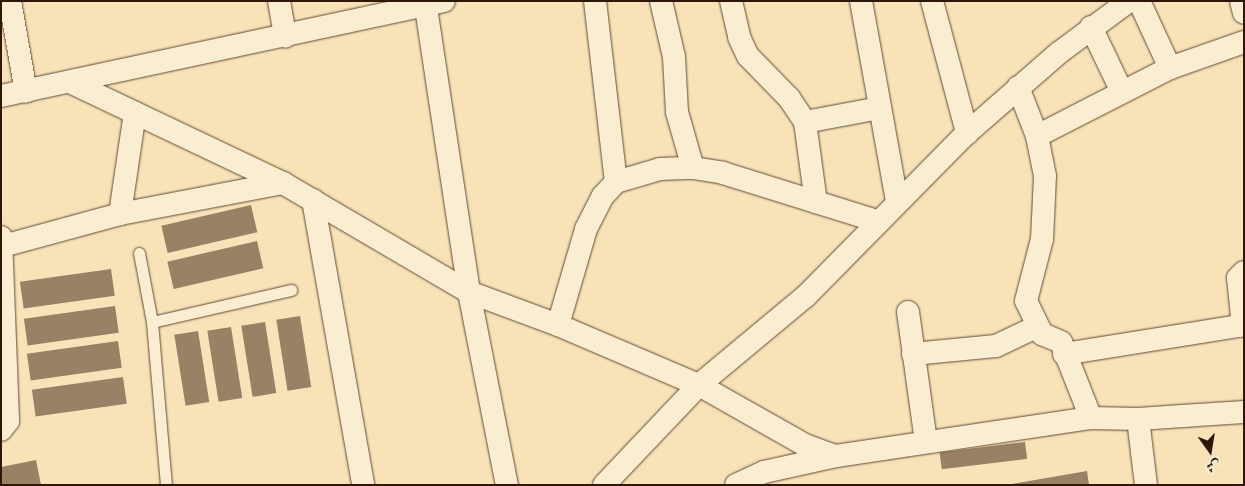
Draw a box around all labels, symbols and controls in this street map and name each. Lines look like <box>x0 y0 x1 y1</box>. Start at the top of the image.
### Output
north arrow <box>1185 426 1235 476</box>
text: ش <box>1205 455 1222 476</box>

